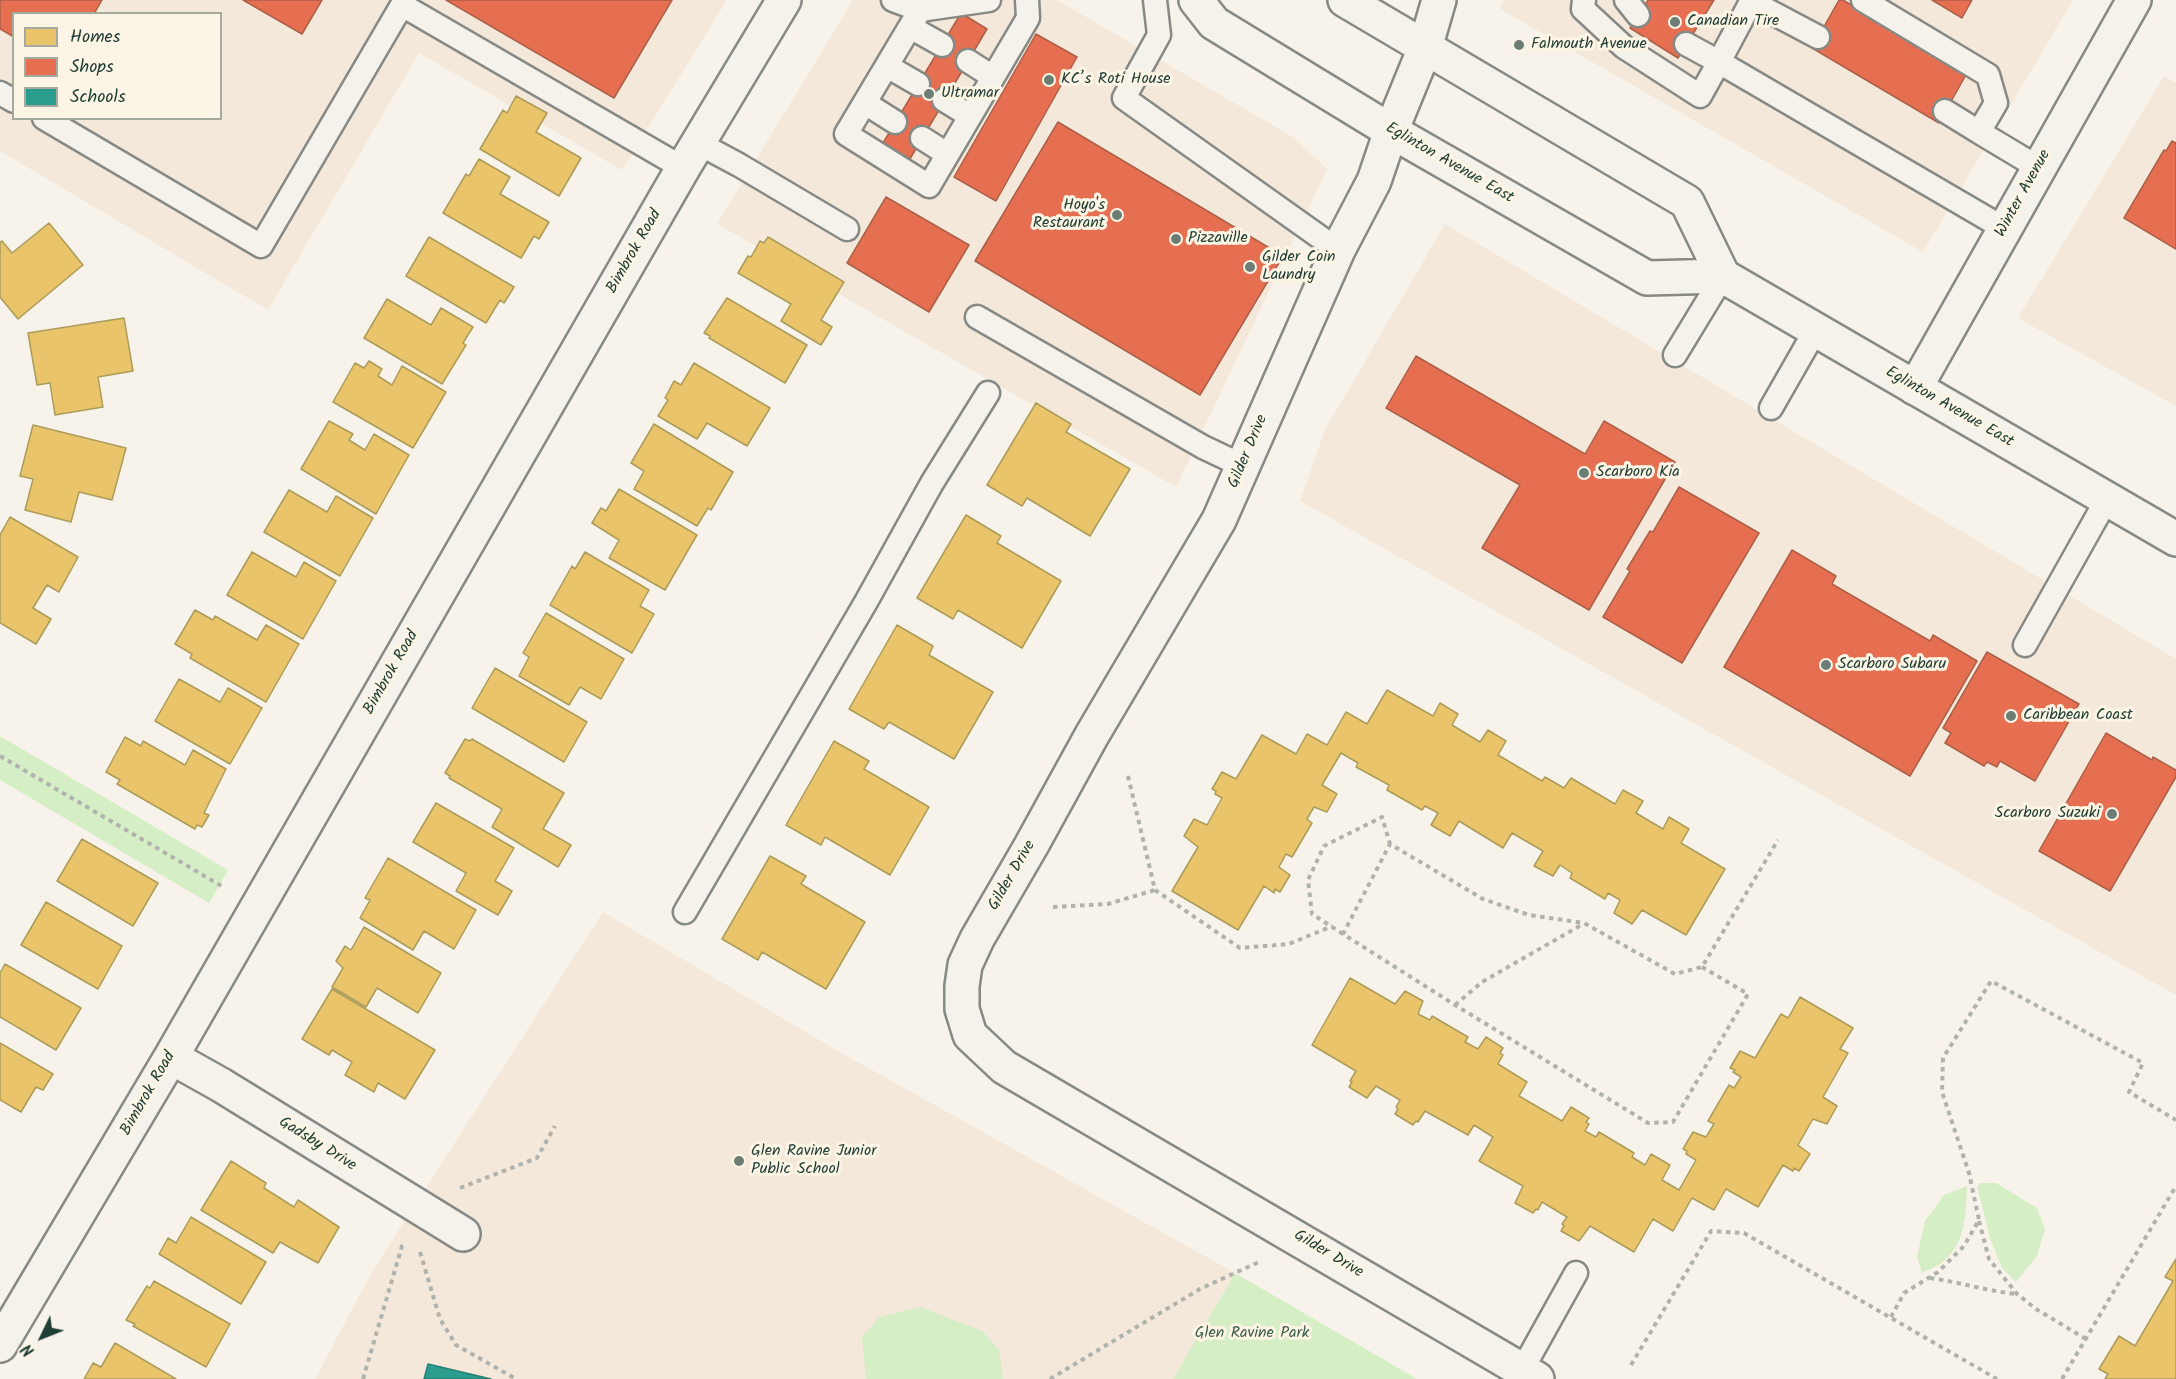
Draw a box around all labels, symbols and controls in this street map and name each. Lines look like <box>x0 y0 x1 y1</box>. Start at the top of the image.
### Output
legend <box>12 12 222 120</box>
place label: Canadian Tire <box>1687 12 1779 32</box>
marker: Canadian Tire <box>1668 15 1682 29</box>
text: Homes <box>70 23 120 52</box>
place label: Falmouth Avenue <box>1531 35 1647 55</box>
marker: Falmouth Avenue <box>1512 38 1526 52</box>
text: Shops <box>70 53 114 82</box>
place label: KC’s Roti House <box>1061 70 1171 90</box>
marker: KC’s Roti House <box>1042 73 1056 87</box>
text: Schools <box>70 83 126 112</box>
place label: Ultramar <box>941 84 999 104</box>
marker: Ultramar <box>922 87 936 101</box>
street label: Eglinton Avenue East <box>1381 119 1517 209</box>
street label: Winter Avenue <box>1992 147 2056 241</box>
place label: Hoyo's Restaurant <box>1033 196 1105 234</box>
street label: Bimbrok Road <box>603 207 667 297</box>
marker: Hoyo's Restaurant <box>1110 208 1124 222</box>
place label: Pizzaville <box>1188 229 1248 249</box>
marker: Pizzaville <box>1169 232 1183 246</box>
place label: Gilder Coin Laundry <box>1262 248 1336 286</box>
marker: Gilder Coin Laundry <box>1243 260 1257 274</box>
street label: Eglinton Avenue East <box>1881 363 2017 453</box>
street label: Gilder Drive <box>1225 412 1273 492</box>
place label: Scarboro Kia <box>1596 463 1680 483</box>
marker: Scarboro Kia <box>1577 466 1591 480</box>
street label: Bimbrok Road <box>360 628 424 718</box>
place label: Scarboro Subaru <box>1838 655 1946 675</box>
marker: Scarboro Subaru <box>1819 658 1833 672</box>
place label: Caribbean Coast <box>2023 706 2133 726</box>
marker: Caribbean Coast <box>2004 709 2018 723</box>
place label: Scarboro Suzuki <box>1995 804 2100 824</box>
marker: Scarboro Suzuki <box>2105 807 2119 821</box>
street label: Gilder Drive <box>985 838 1041 914</box>
street label: Bimbrok Road <box>117 1049 181 1139</box>
street label: Gadsby Drive <box>275 1114 359 1176</box>
place label: Glen Ravine Junior Public School <box>751 1142 876 1180</box>
marker: Glen Ravine Junior Public School <box>732 1154 746 1168</box>
street label: Gilder Drive <box>1290 1227 1366 1283</box>
north arrow <box>12 1307 72 1367</box>
park label: Glen Ravine Park <box>1195 1324 1309 1344</box>
text: N <box>16 1337 41 1362</box>

